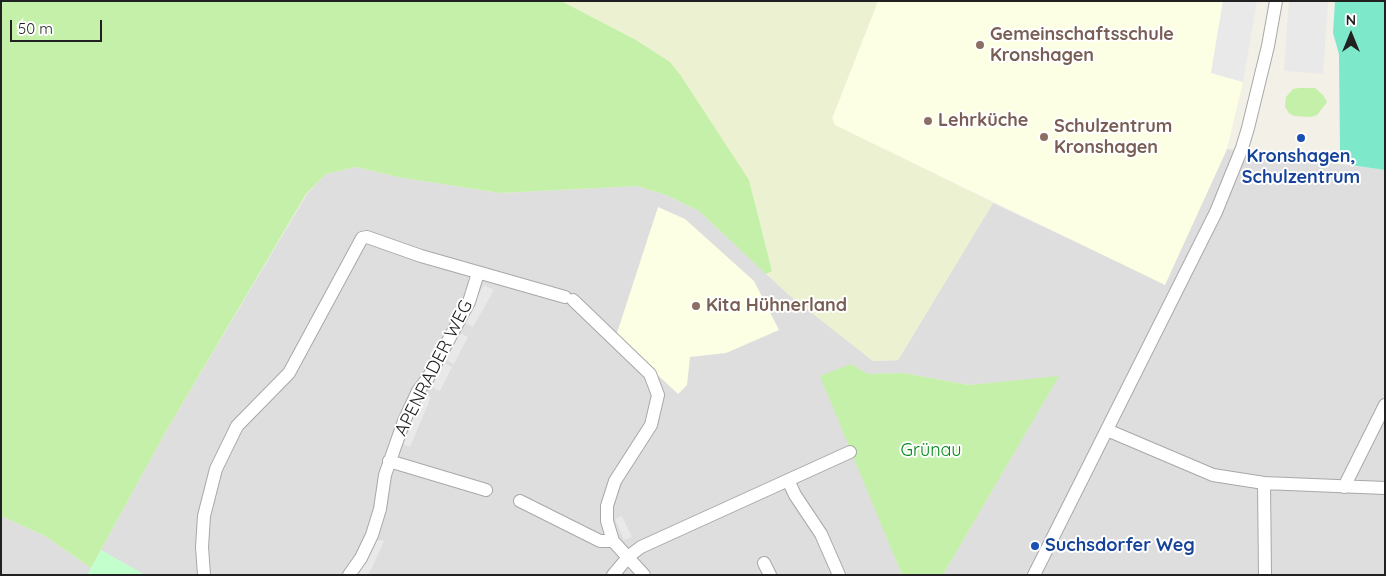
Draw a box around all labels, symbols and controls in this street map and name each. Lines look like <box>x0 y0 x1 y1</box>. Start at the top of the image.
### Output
scale bar <box>12 10 105 42</box>
north arrow <box>1326 10 1376 60</box>
text: N <box>1346 11 1356 29</box>
text: 50 m <box>18 19 53 38</box>
place label: Gemeinschaftsschule Kronshagen <box>990 24 1174 66</box>
marker: Gemeinschaftsschule Kronshagen <box>974 39 986 51</box>
place label: Lehrküche <box>938 110 1028 132</box>
marker: Lehrküche <box>922 115 934 127</box>
place label: Schulzentrum Kronshagen <box>1054 116 1172 158</box>
marker: Schulzentrum Kronshagen <box>1038 131 1050 143</box>
marker: Kronshagen, Schulzentrum <box>1295 132 1307 144</box>
place label: Kronshagen, Schulzentrum <box>1242 146 1360 188</box>
place label: Kita Hühnerland <box>706 295 847 317</box>
street label: APENRADER WEG <box>390 296 478 440</box>
marker: Kita Hühnerland <box>690 300 702 312</box>
park label: Grünau <box>900 440 962 462</box>
place label: Suchsdorfer Weg <box>1045 535 1195 557</box>
marker: Suchsdorfer Weg <box>1029 540 1041 552</box>

